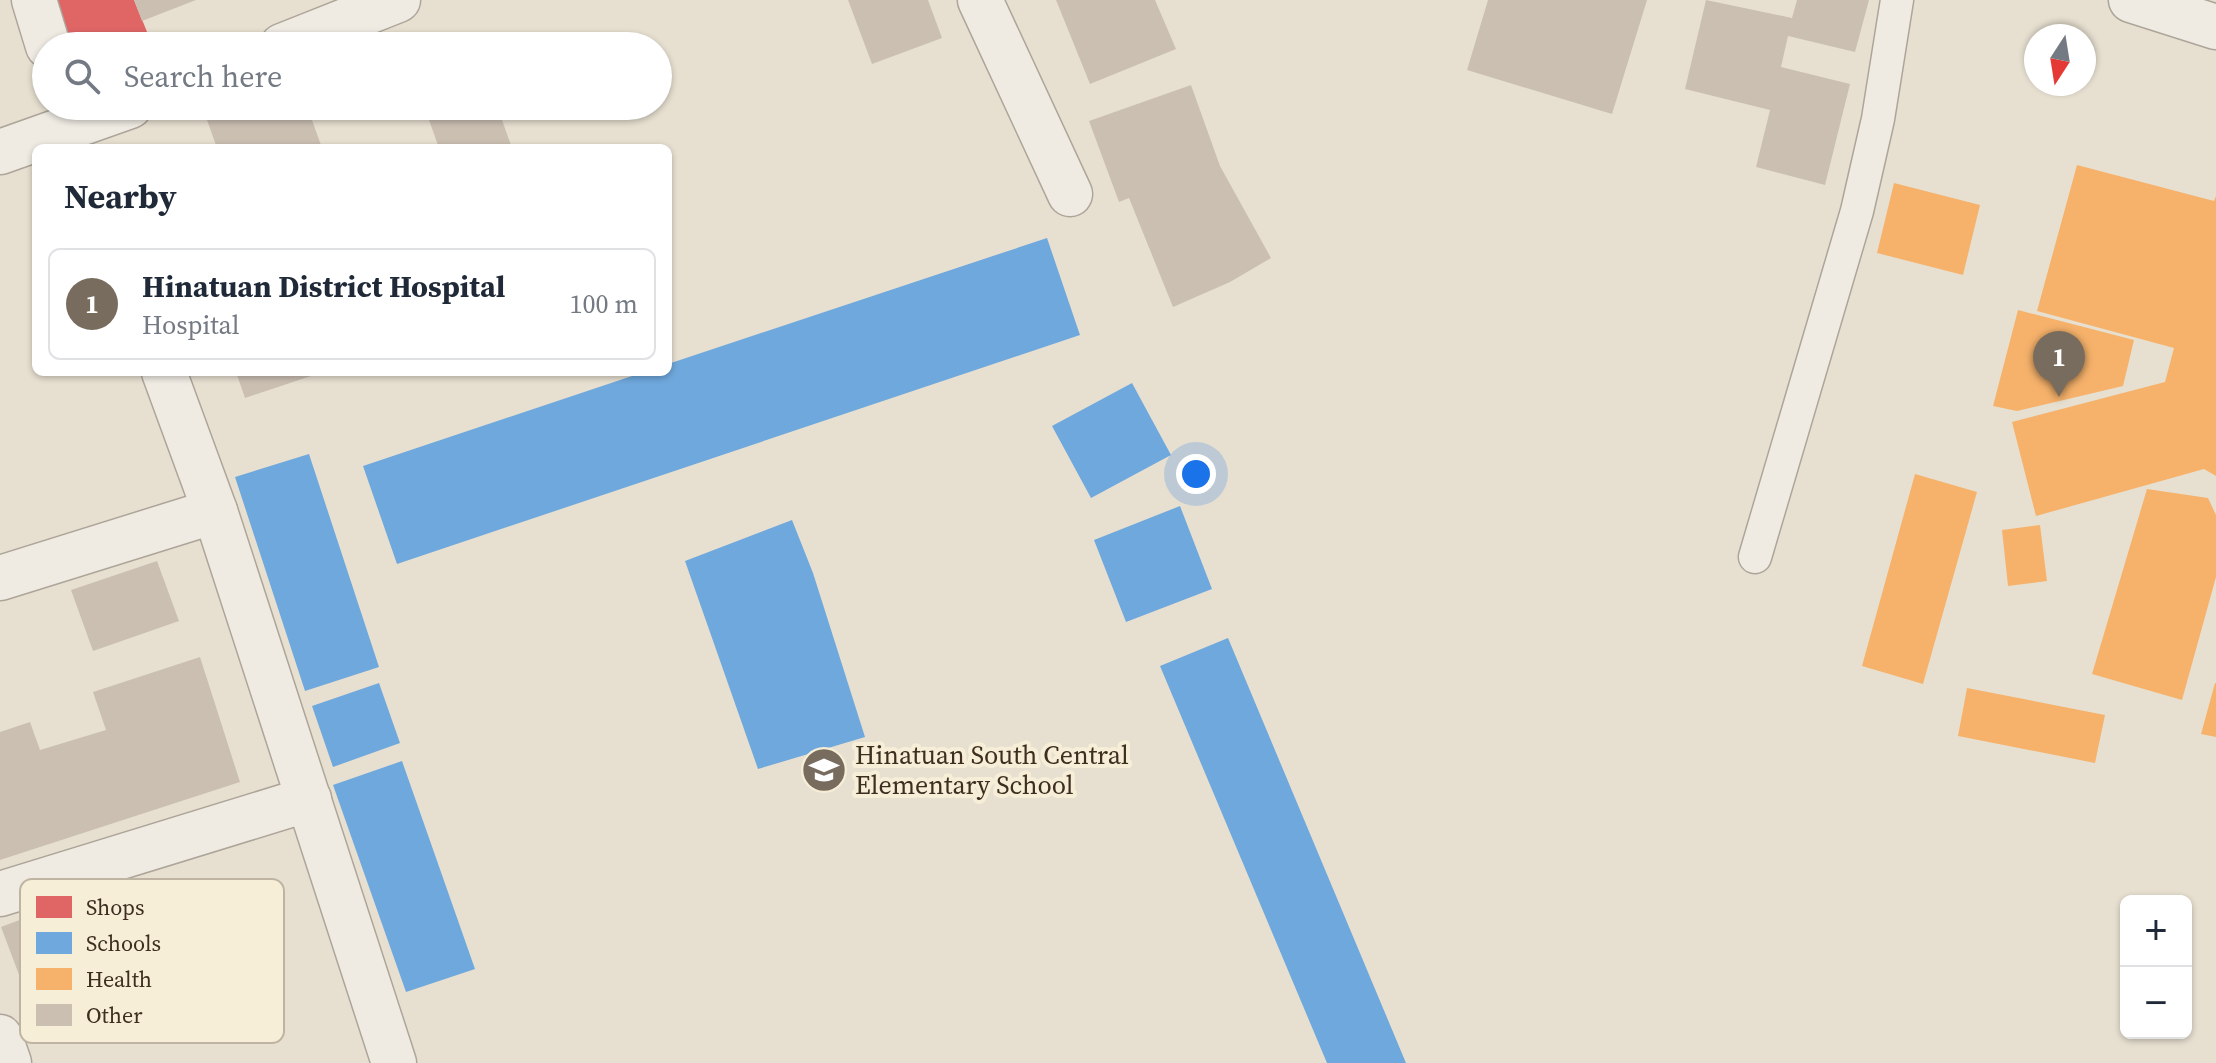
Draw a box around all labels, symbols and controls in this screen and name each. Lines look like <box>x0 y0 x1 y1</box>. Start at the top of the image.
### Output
north arrow <box>2024 24 2096 96</box>
search box <box>32 32 672 120</box>
icon: search <box>60 54 104 98</box>
text: Search here <box>124 56 282 97</box>
text: Nearby <box>64 173 177 219</box>
text: Hinatuan District Hospital <box>142 266 506 307</box>
text: 1 <box>85 286 99 322</box>
text: 100 m <box>570 286 638 322</box>
text: Hospital <box>142 307 240 343</box>
pin: 1 <box>2033 331 2085 397</box>
your location <box>1176 454 1216 494</box>
place label: Hinatuan South Central Elementary School <box>855 737 1129 803</box>
school or university icon: Hinatuan South Central Elementary School <box>800 746 848 794</box>
legend <box>20 879 284 1043</box>
text: Shops <box>86 892 145 922</box>
map controls <box>2120 895 2192 1039</box>
button: + <box>2120 895 2192 967</box>
text: Schools <box>86 928 161 958</box>
text: Health <box>86 964 152 994</box>
button: − <box>2120 967 2192 1039</box>
text: Other <box>86 1000 143 1030</box>

